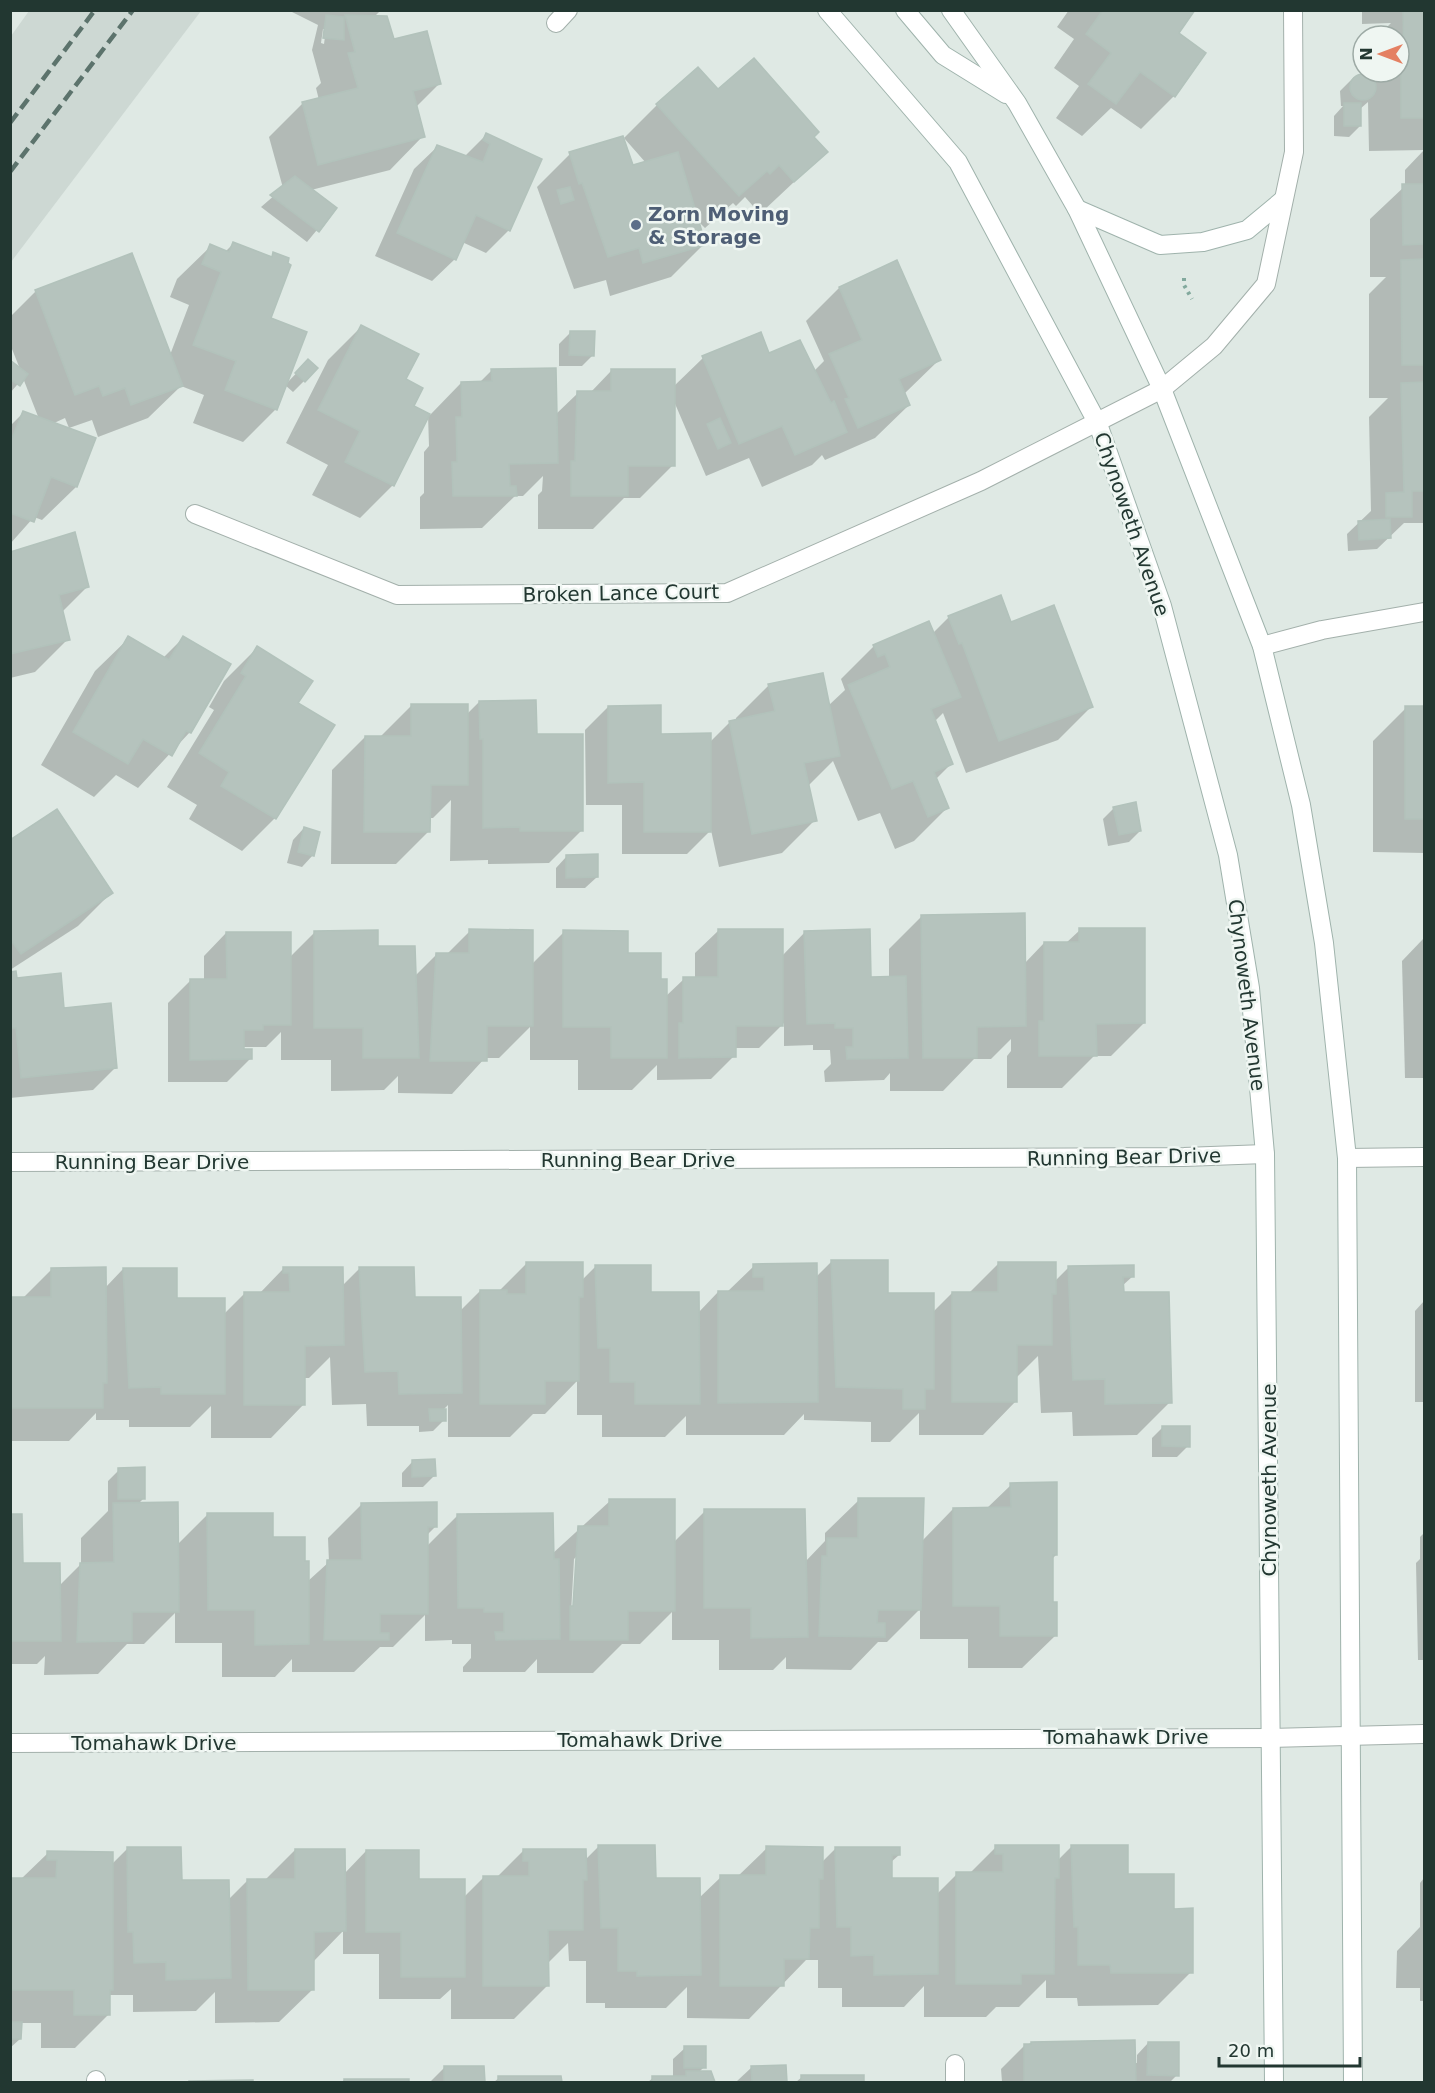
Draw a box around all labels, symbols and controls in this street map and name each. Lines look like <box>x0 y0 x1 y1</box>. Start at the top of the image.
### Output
north arrow <box>1351 24 1411 84</box>
text: N <box>1357 47 1376 61</box>
place label: Zorn Moving & Storage <box>648 202 789 249</box>
marker: Zorn Moving & Storage <box>629 218 643 232</box>
street label: Chynoweth Avenue <box>1089 429 1175 619</box>
street label: Broken Lance Court <box>522 579 720 607</box>
street label: Chynoweth Avenue <box>1223 898 1271 1092</box>
street label: Running Bear Drive <box>1027 1143 1221 1171</box>
street label: Running Bear Drive <box>541 1148 735 1172</box>
street label: Running Bear Drive <box>55 1150 249 1174</box>
street label: Chynoweth Avenue <box>1257 1383 1281 1577</box>
street label: Tomahawk Drive <box>1042 1725 1209 1749</box>
street label: Tomahawk Drive <box>556 1728 723 1752</box>
street label: Tomahawk Drive <box>70 1731 237 1755</box>
scale bar <box>1219 2030 1360 2068</box>
text: 20 m <box>1228 2040 1274 2061</box>

